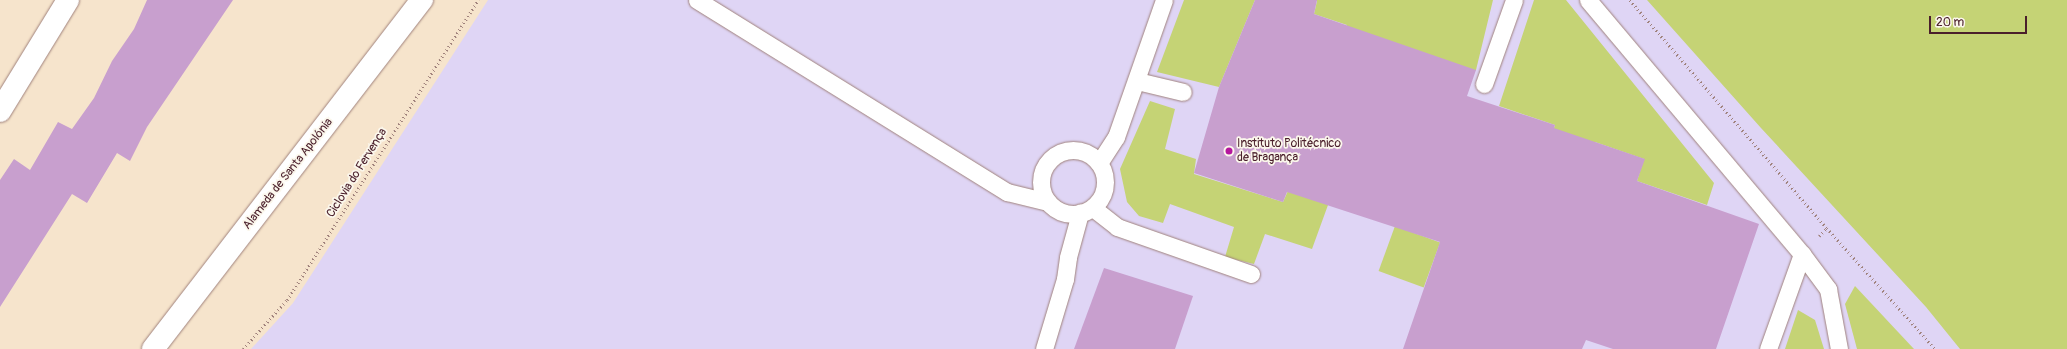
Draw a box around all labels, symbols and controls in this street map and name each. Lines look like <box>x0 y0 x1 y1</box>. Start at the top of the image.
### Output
scale bar <box>1931 8 2029 34</box>
text: 20 m <box>1936 15 1964 30</box>
street label: Alameda de Santa Apolónia <box>240 116 336 232</box>
street label: Ciclovia do Fervença <box>324 126 390 220</box>
place label: Instituto Politécnico de Bragança <box>1237 137 1341 165</box>
marker: Instituto Politécnico de Bragança <box>1224 146 1234 156</box>

